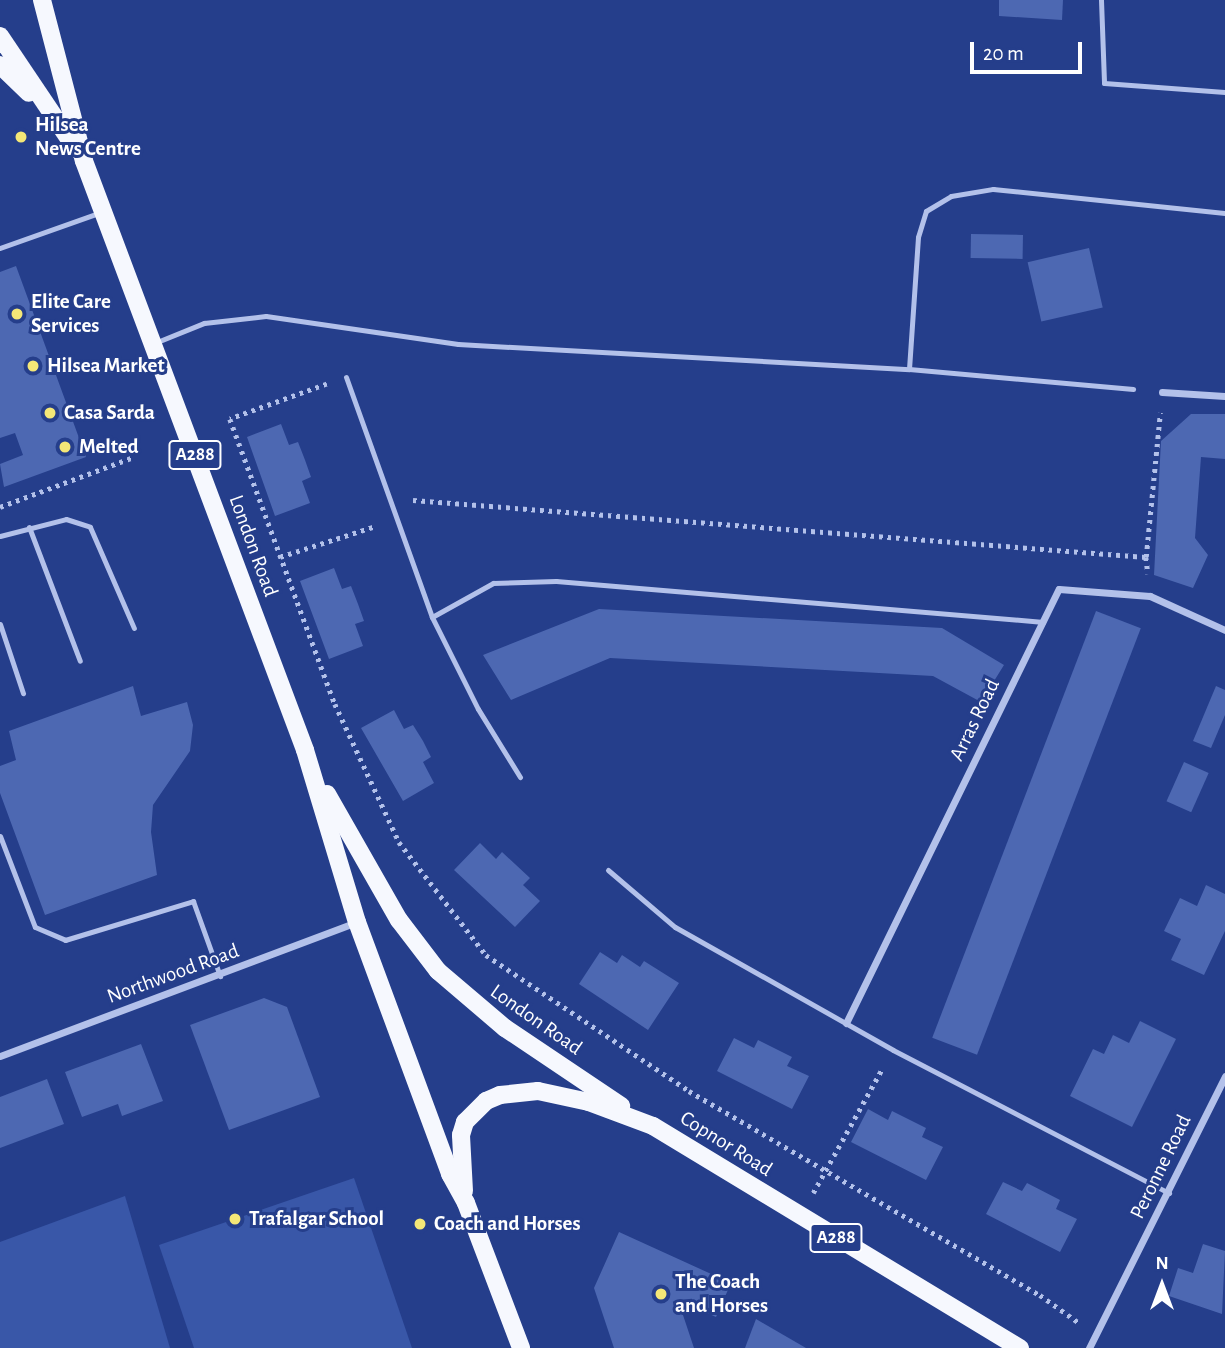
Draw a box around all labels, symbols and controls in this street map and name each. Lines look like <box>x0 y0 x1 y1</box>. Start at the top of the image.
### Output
scale bar <box>973 28 1085 72</box>
text: 20 m <box>983 43 1024 64</box>
place label: Hilsea News Centre <box>35 112 141 162</box>
marker: Hilsea News Centre <box>13 129 29 145</box>
place label: Elite Care Services <box>31 289 111 339</box>
marker: Elite Care Services <box>9 306 25 322</box>
place label: Hilsea Market <box>47 353 165 379</box>
marker: Hilsea Market <box>25 358 41 374</box>
place label: Casa Sarda <box>64 400 155 426</box>
marker: Casa Sarda <box>42 405 58 421</box>
place label: Melted <box>79 434 139 460</box>
marker: Melted <box>57 439 73 455</box>
road number: A288 <box>167 440 223 470</box>
street label: London Road <box>223 492 283 600</box>
street label: Arras Road <box>944 675 1006 765</box>
street label: Northwood Road <box>104 938 242 1010</box>
street label: London Road <box>485 979 587 1061</box>
street label: Copnor Road <box>675 1106 777 1182</box>
street label: Peronne Road <box>1125 1111 1197 1223</box>
place label: Trafalgar School <box>249 1206 384 1232</box>
marker: Trafalgar School <box>227 1211 243 1227</box>
place label: Coach and Horses <box>434 1211 580 1237</box>
marker: Coach and Horses <box>412 1216 428 1232</box>
road number: A288 <box>808 1222 864 1254</box>
north arrow <box>1127 1250 1197 1320</box>
text: N <box>1155 1254 1169 1273</box>
place label: The Coach and Horses <box>675 1269 768 1319</box>
marker: The Coach and Horses <box>653 1286 669 1302</box>

